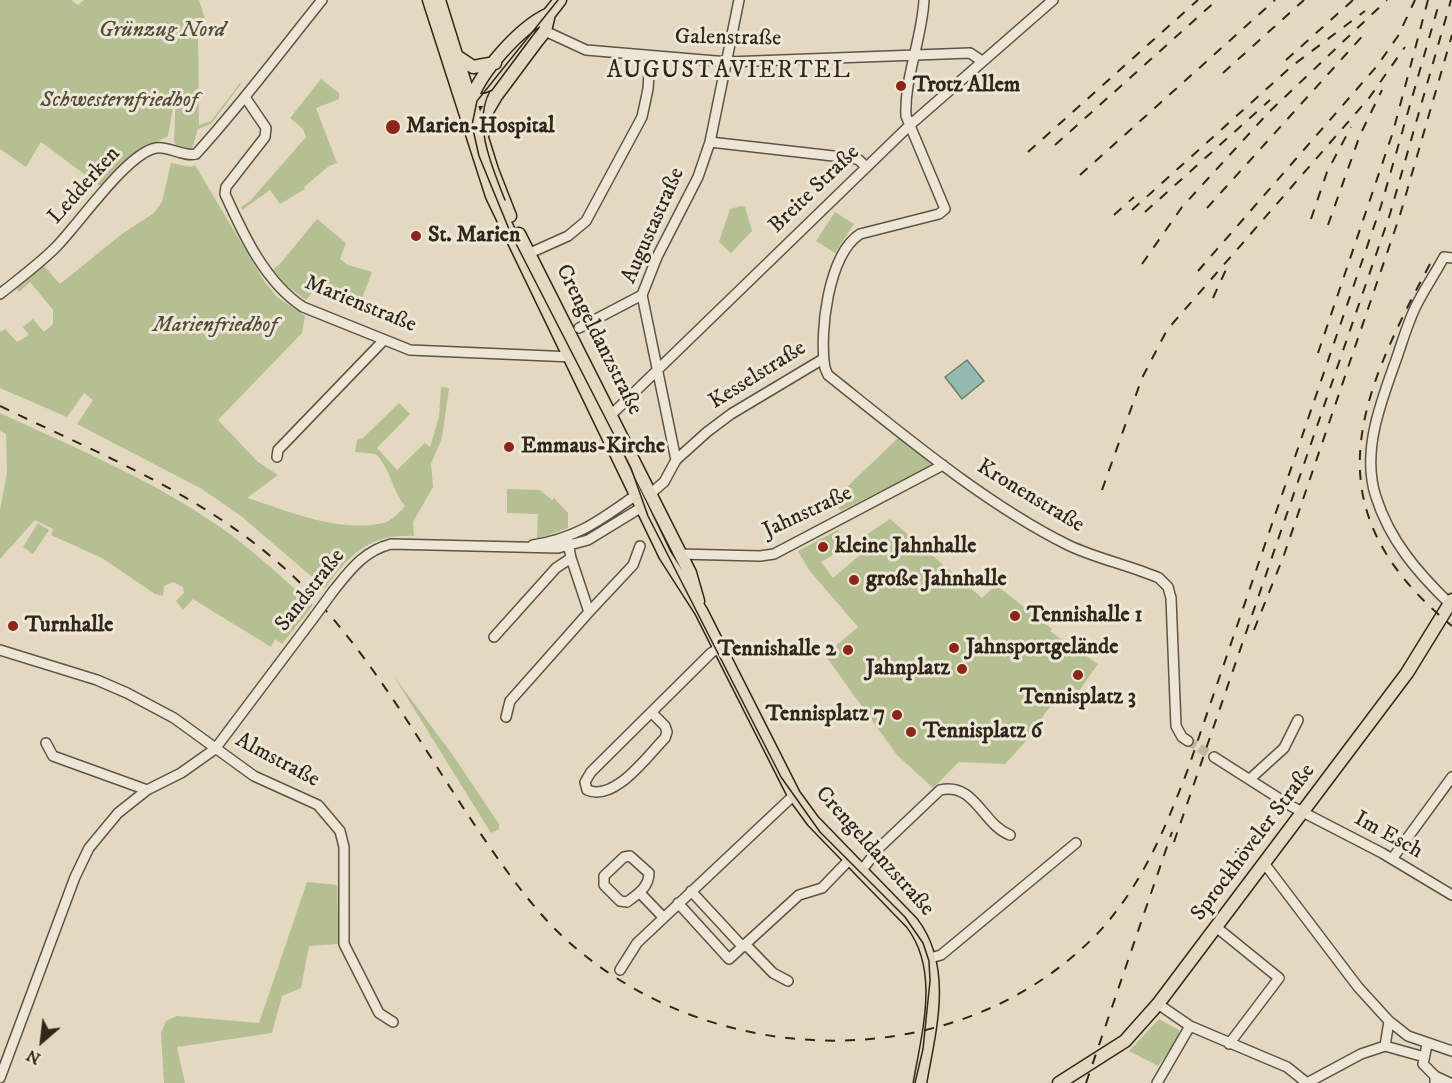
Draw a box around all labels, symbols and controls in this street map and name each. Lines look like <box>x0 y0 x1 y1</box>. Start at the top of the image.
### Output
park label: Grünzug Nord <box>99 18 225 44</box>
street label: Galenstraße <box>675 25 781 53</box>
district label: AUGUSTAVIERTEL <box>607 58 851 86</box>
place label: Trotz Allem <box>913 73 1020 99</box>
marker: Trotz Allem <box>894 79 908 93</box>
park label: Schwesternfriedhof <box>40 88 198 114</box>
place label: Marien-Hospital <box>406 114 555 140</box>
marker: Marien-Hospital <box>384 118 402 136</box>
street label: Breite Straße <box>764 140 866 240</box>
street label: Ledderken <box>43 142 127 230</box>
street label: Augustastraße <box>617 164 691 288</box>
place label: St. Marien <box>428 223 520 249</box>
marker: St. Marien <box>409 229 423 243</box>
street label: Crengeldanzstraße <box>549 260 647 420</box>
street label: Marienstraße <box>300 271 420 339</box>
park label: Marienfriedhof <box>153 313 277 339</box>
street label: Kesselstraße <box>705 336 811 416</box>
place label: Emmaus-Kirche <box>521 434 665 460</box>
marker: Emmaus-Kirche <box>502 440 516 454</box>
street label: Kronenstraße <box>971 455 1089 539</box>
street label: Jahnstraße <box>759 481 857 545</box>
place label: kleine Jahnhalle <box>835 534 976 560</box>
marker: kleine Jahnhalle <box>816 540 830 554</box>
street label: Sandstraße <box>271 544 351 638</box>
place label: große Jahnhalle <box>866 567 1007 593</box>
marker: große Jahnhalle <box>847 573 861 587</box>
place label: Tennishalle 1 <box>1027 603 1142 629</box>
marker: Tennishalle 1 <box>1008 609 1022 623</box>
place label: Turnhalle <box>25 613 113 639</box>
marker: Turnhalle <box>6 619 20 633</box>
place label: Jahnsportgelände <box>966 635 1118 661</box>
place label: Tennishalle 2 <box>718 637 836 663</box>
marker: Jahnsportgelände <box>947 641 961 655</box>
marker: Tennishalle 2 <box>841 643 855 657</box>
place label: Jahnplatz <box>866 656 950 682</box>
marker: Jahnplatz <box>955 662 969 676</box>
marker: Tennisplatz 3 <box>1071 668 1085 682</box>
place label: Tennisplatz 3 <box>1020 685 1136 711</box>
place label: Tennisplatz 7 <box>766 702 885 728</box>
marker: Tennisplatz 7 <box>890 708 904 722</box>
place label: Tennisplatz 6 <box>923 719 1042 745</box>
marker: Tennisplatz 6 <box>904 725 918 739</box>
street label: Almstraße <box>230 728 324 794</box>
street label: Sprockhöveler Straße <box>1186 759 1322 927</box>
street label: Crengeldanzstraße <box>809 782 939 922</box>
street label: Im Esch <box>1349 806 1427 866</box>
north arrow <box>12 1011 72 1071</box>
text: N <box>23 1045 44 1069</box>

